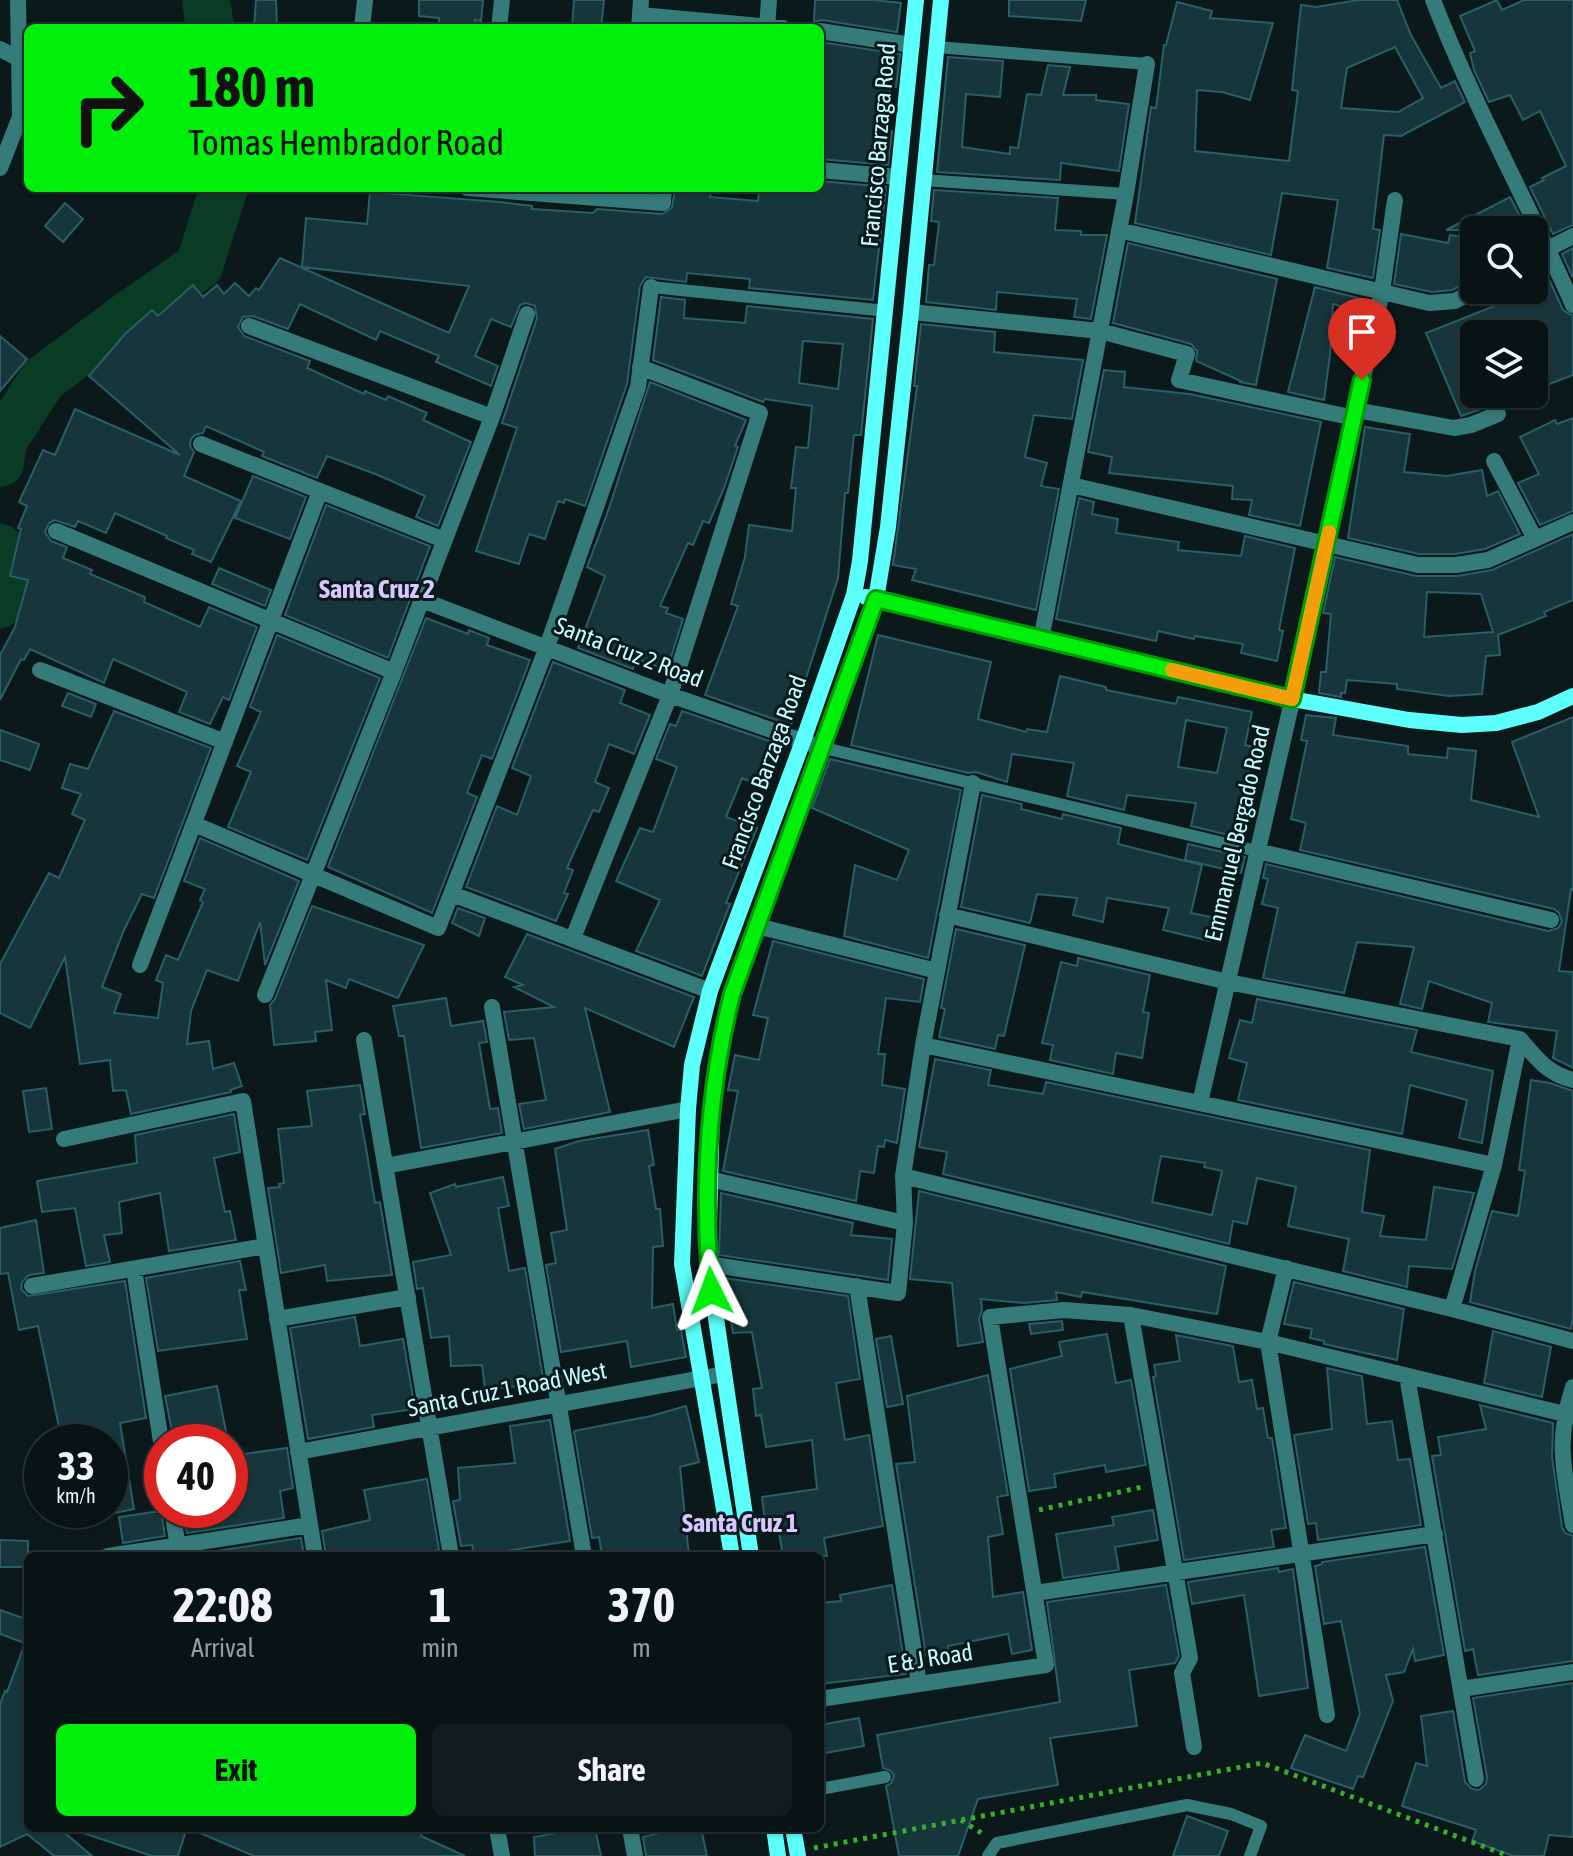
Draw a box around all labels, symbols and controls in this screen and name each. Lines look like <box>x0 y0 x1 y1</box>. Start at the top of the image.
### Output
street label: Francisco Barzaga Road <box>856 42 900 248</box>
text: 180 m <box>188 55 315 119</box>
icon: right <box>56 56 160 160</box>
text: Tomas Hembrador Road <box>188 121 504 163</box>
map controls <box>1460 216 1548 408</box>
button: search <box>1460 216 1548 304</box>
pin <box>1328 298 1396 380</box>
icon: arrive <box>1340 310 1384 354</box>
button: layers <box>1460 320 1548 408</box>
district label: Santa Cruz 2 <box>319 574 435 604</box>
street label: Santa Cruz 2 Road <box>551 611 707 693</box>
street label: Francisco Barzaga Road <box>716 671 812 873</box>
street label: Emmanuel Bergado Road <box>1199 722 1275 944</box>
position arrow <box>669 1249 753 1333</box>
street label: Santa Cruz 1 Road West <box>405 1356 609 1422</box>
speed limit sign: 40 <box>144 1424 248 1528</box>
text: 33 <box>57 1443 95 1488</box>
text: km/h <box>56 1484 96 1507</box>
district label: Santa Cruz 1 <box>682 1508 798 1538</box>
text: 22:08 <box>173 1577 273 1632</box>
text: 1 <box>429 1577 451 1632</box>
text: 370 <box>608 1577 675 1632</box>
text: Arrival <box>191 1633 254 1663</box>
text: min <box>421 1633 459 1663</box>
text: m <box>632 1633 651 1663</box>
street label: E & J Road <box>885 1638 975 1678</box>
button: Exit <box>56 1724 416 1816</box>
button: Share <box>432 1724 792 1816</box>

